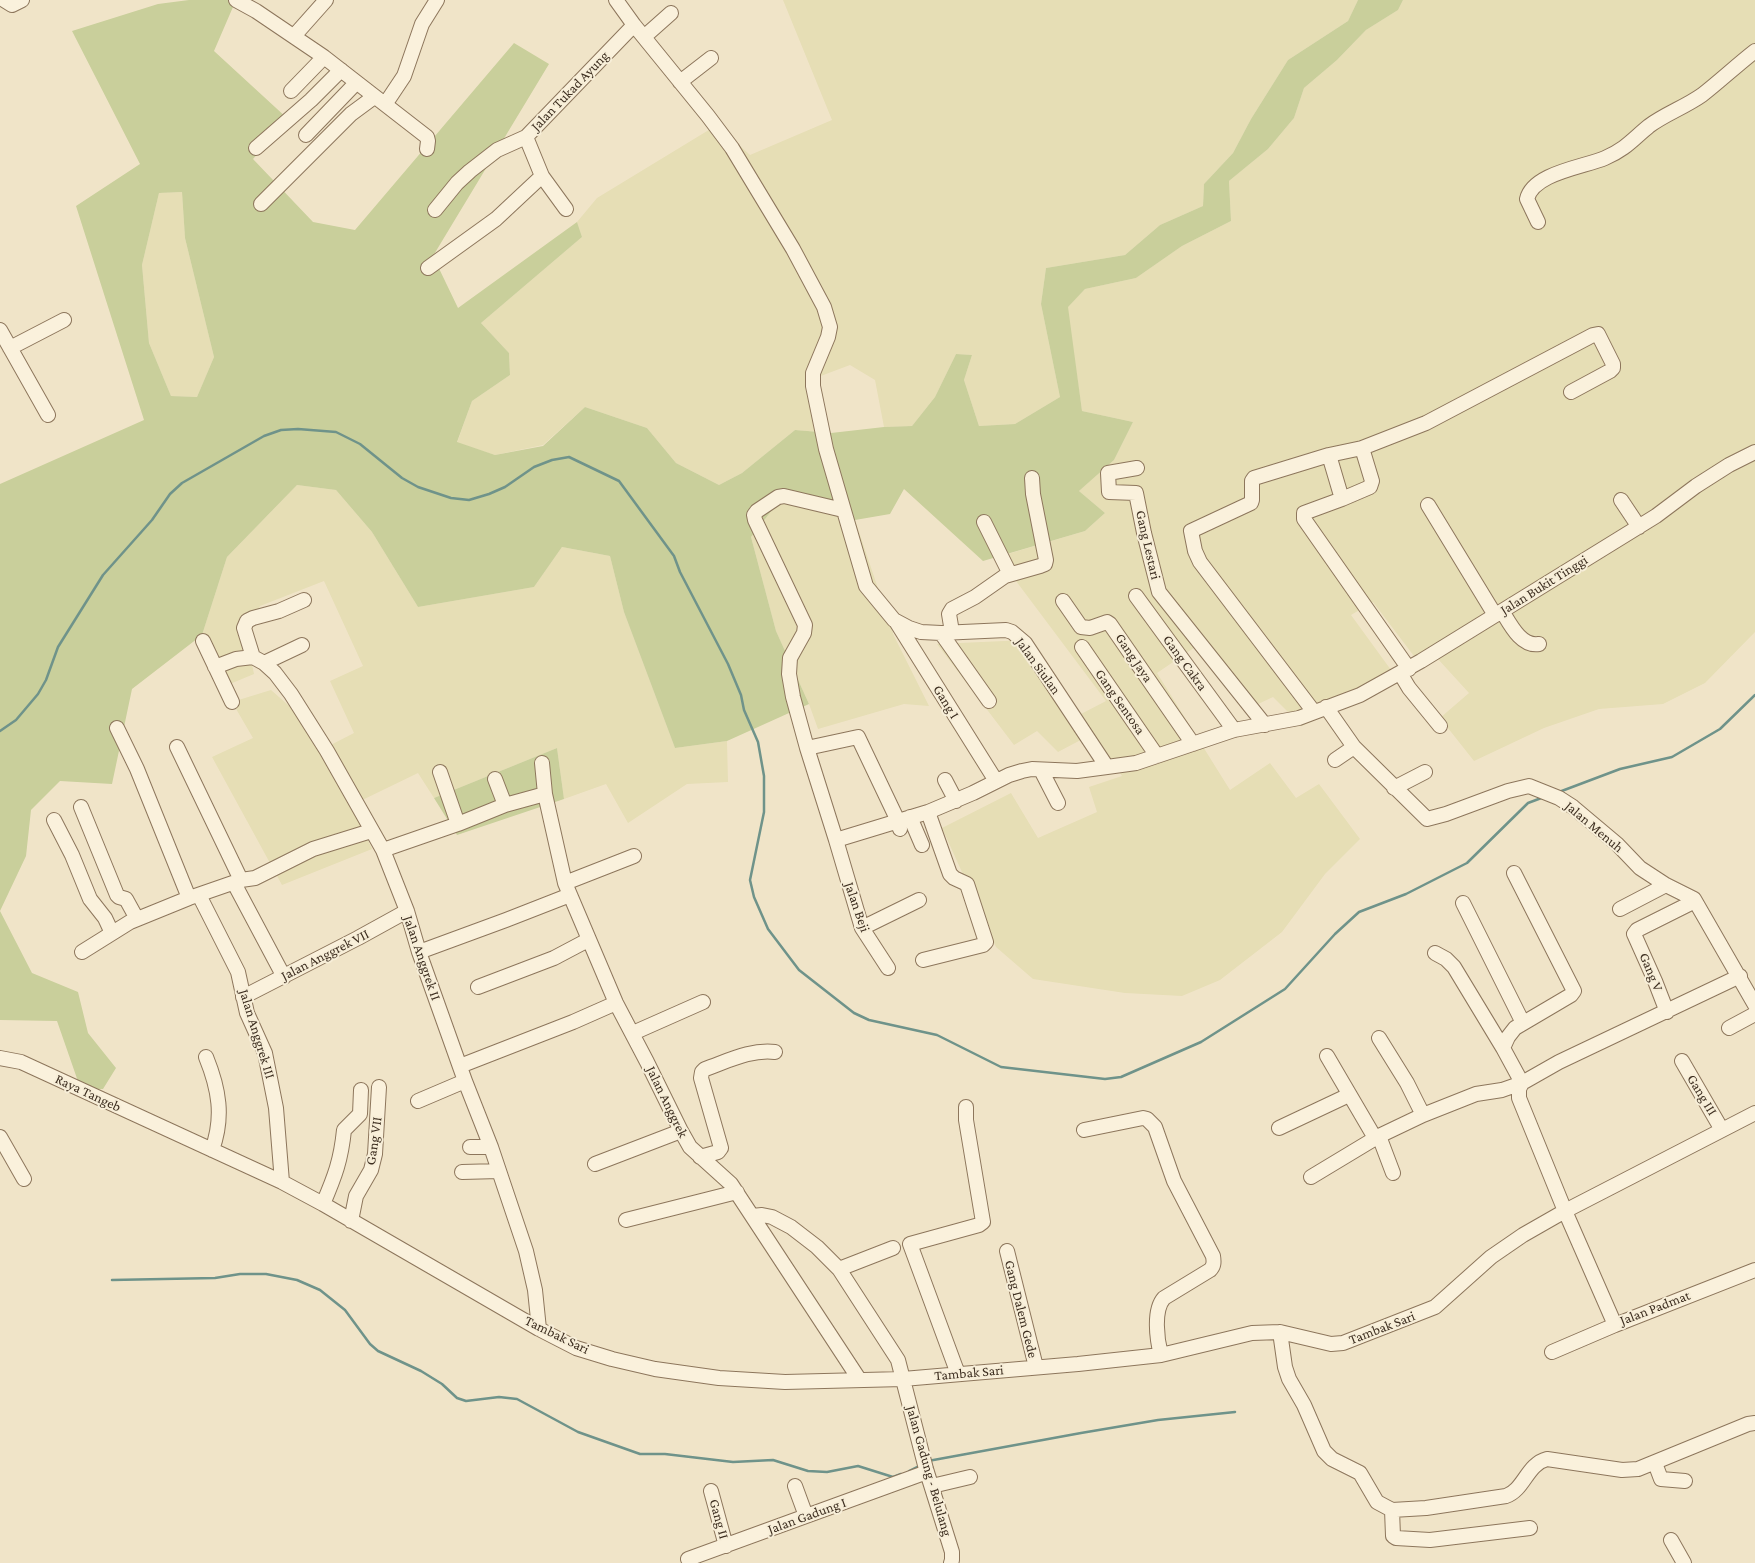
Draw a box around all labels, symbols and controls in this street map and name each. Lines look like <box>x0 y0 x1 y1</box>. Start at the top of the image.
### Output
street label: Jalan Tukad Ayung <box>528 47 612 135</box>
street label: Gang Lestari <box>1132 509 1164 581</box>
street label: Jalan Bukit Tinggi <box>1497 551 1591 619</box>
street label: Gang Jaya <box>1111 630 1157 686</box>
street label: Gang Cakra <box>1159 632 1211 694</box>
street label: Jalan Siulan <box>1012 634 1064 698</box>
street label: Gang Sentosa <box>1091 666 1149 738</box>
street label: Gang I <box>929 682 963 722</box>
street label: Jalan Menuh <box>1561 798 1627 856</box>
street label: Jalan Beji <box>841 880 873 934</box>
street label: Jalan Anggrek II <box>400 913 444 1003</box>
street label: Jalan Anggrek VII <box>278 926 372 984</box>
street label: Gang V <box>1635 950 1667 994</box>
street label: Jalan Anggrek III <box>235 987 279 1081</box>
street label: Jalan Anggrek <box>642 1064 692 1140</box>
street label: Raya Tangeb <box>52 1070 124 1116</box>
street label: Gang III <box>1683 1071 1721 1119</box>
street label: Gang VII <box>362 1116 386 1166</box>
street label: Gang Dalem Gede <box>1001 1258 1041 1360</box>
street label: Jalan Padmat <box>1617 1287 1693 1329</box>
street label: Tambak Sari <box>1347 1308 1417 1348</box>
street label: Tambak Sari <box>522 1312 592 1358</box>
street label: Tambak Sari <box>934 1362 1004 1384</box>
street label: Jalan Gadung - Belulang <box>902 1404 956 1538</box>
street label: Jalan Gadung I <box>766 1494 848 1538</box>
street label: Gang II <box>706 1497 732 1541</box>

